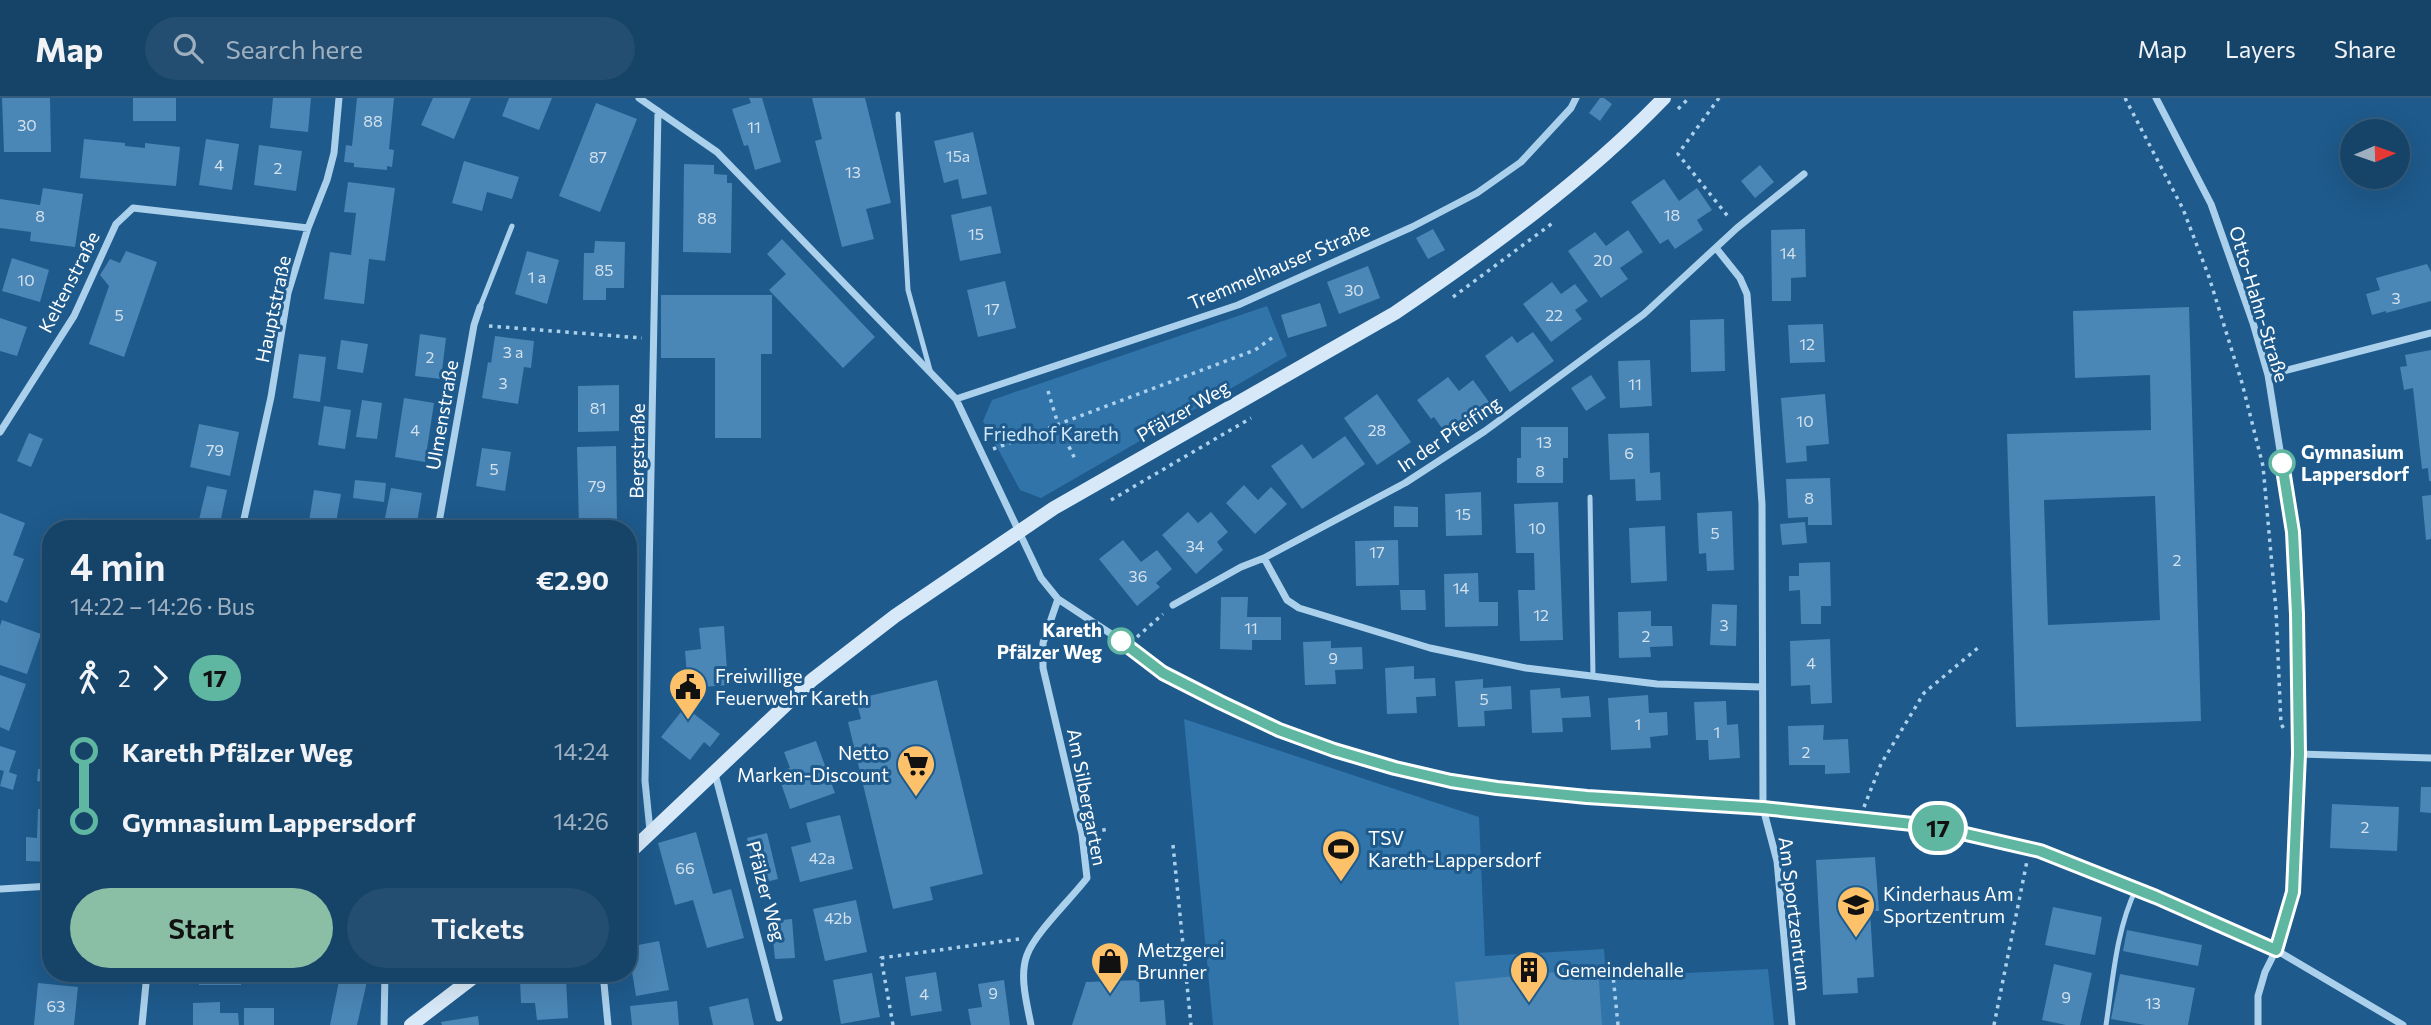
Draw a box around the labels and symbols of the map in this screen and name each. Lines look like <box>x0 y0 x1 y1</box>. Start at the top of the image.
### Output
house number: 88 <box>363 111 383 130</box>
house number: 30 <box>17 115 37 134</box>
house number: 11 <box>747 117 761 136</box>
north arrow <box>2340 119 2410 189</box>
house number: 15a <box>946 146 970 165</box>
house number: 87 <box>589 147 607 166</box>
house number: 4 <box>214 155 224 174</box>
house number: 2 <box>274 158 283 177</box>
house number: 13 <box>845 162 861 181</box>
house number: 18 <box>1664 205 1680 224</box>
house number: 8 <box>35 206 45 225</box>
house number: 88 <box>697 208 717 227</box>
street label: Tremmelhauser Straße <box>1185 217 1373 314</box>
street label: Otto-Hahn-Straße <box>2225 223 2294 385</box>
house number: 15 <box>968 224 984 243</box>
street label: Keltenstraße <box>33 227 104 336</box>
house number: 14 <box>1780 243 1797 262</box>
house number: 20 <box>1593 250 1613 269</box>
street label: Hauptstraße <box>250 253 295 365</box>
house number: 85 <box>595 260 613 279</box>
house number: 1 a <box>528 267 546 286</box>
house number: 10 <box>17 270 35 289</box>
house number: 30 <box>1344 280 1364 299</box>
house number: 3 <box>2391 288 2401 307</box>
house number: 17 <box>984 299 1000 318</box>
house number: 5 <box>114 305 124 324</box>
house number: 22 <box>1545 305 1563 324</box>
house number: 12 <box>1799 334 1815 353</box>
house number: 3 a <box>503 342 523 361</box>
house number: 2 <box>426 347 435 366</box>
street label: Ulmenstraße <box>421 358 463 472</box>
house number: 3 <box>498 373 508 392</box>
house number: 11 <box>1628 374 1642 393</box>
street label: Pfälzer Weg <box>1132 375 1233 446</box>
street label: In der Pfeifing <box>1393 391 1505 477</box>
house number: 81 <box>590 398 606 417</box>
street label: Bergstraße <box>624 403 649 499</box>
house number: 10 <box>1796 411 1814 430</box>
house number: 4 <box>410 420 420 439</box>
house number: 28 <box>1368 420 1386 439</box>
park label: Friedhof Kareth <box>983 422 1119 445</box>
house number: 13 <box>1536 432 1552 451</box>
house number: 79 <box>206 440 224 459</box>
place label: Gymnasium Lappersdorf <box>2301 440 2409 485</box>
house number: 6 <box>1624 443 1634 462</box>
marker: Gymnasium Lappersdorf <box>2269 450 2295 476</box>
house number: 5 <box>489 459 499 478</box>
house number: 8 <box>1535 461 1545 480</box>
house number: 79 <box>588 476 606 495</box>
house number: 8 <box>1804 488 1814 507</box>
house number: 15 <box>1455 504 1471 523</box>
house number: 10 <box>1528 518 1546 537</box>
house number: 5 <box>1710 523 1720 542</box>
house number: 34 <box>1186 536 1205 555</box>
house number: 17 <box>1369 542 1385 561</box>
house number: 2 <box>2173 550 2182 569</box>
house number: 36 <box>1129 566 1147 585</box>
house number: 14 <box>1453 578 1470 597</box>
house number: 12 <box>1533 605 1549 624</box>
house number: 3 <box>1719 615 1729 634</box>
place label: Kareth Pfälzer Weg <box>997 618 1103 663</box>
house number: 11 <box>1244 618 1258 637</box>
house number: 2 <box>1642 626 1651 645</box>
marker: Kareth Pfälzer Weg <box>1108 628 1134 654</box>
house number: 9 <box>1328 648 1338 667</box>
house number: 4 <box>1806 653 1816 672</box>
place label: Freiwillige Feuerwehr Kareth <box>715 664 869 709</box>
public building icon: Freiwillige Feuerwehr Kareth <box>667 666 709 721</box>
house number: 5 <box>1479 689 1489 708</box>
house number: 1 <box>1635 714 1641 733</box>
house number: 1 <box>1714 722 1720 741</box>
street label: Am Silbergarten <box>1063 726 1112 867</box>
place label: Netto Marken-Discount <box>737 741 889 786</box>
house number: 2 <box>1802 742 1811 761</box>
supermarket icon: Netto Marken-Discount <box>895 743 937 798</box>
line badge: 17 <box>1906 805 1969 851</box>
house number: 2 <box>2361 817 2370 836</box>
place label: TSV Kareth-Lappersdorf <box>1368 826 1542 871</box>
sports icon: TSV Kareth-Lappersdorf <box>1320 828 1362 883</box>
street label: Am Sportzentrum <box>1775 835 1816 992</box>
street label: Pfälzer Weg <box>742 838 791 944</box>
house number: 42a <box>809 848 835 867</box>
house number: 66 <box>675 858 695 877</box>
place label: Kinderhaus Am Sportzentrum <box>1883 882 2014 927</box>
school or university icon: Kinderhaus Am Sportzentrum <box>1835 884 1877 939</box>
house number: 42b <box>824 908 852 927</box>
place label: Metzgerei Brunner <box>1137 938 1225 983</box>
shop icon: Metzgerei Brunner <box>1089 940 1131 995</box>
building icon: Gemeindehalle <box>1508 949 1550 1004</box>
place label: Gemeindehalle <box>1556 958 1684 981</box>
house number: 9 <box>988 983 998 1002</box>
house number: 4 <box>919 984 929 1003</box>
house number: 9 <box>2061 987 2071 1006</box>
house number: 13 <box>2145 993 2161 1012</box>
house number: 63 <box>47 996 65 1015</box>

